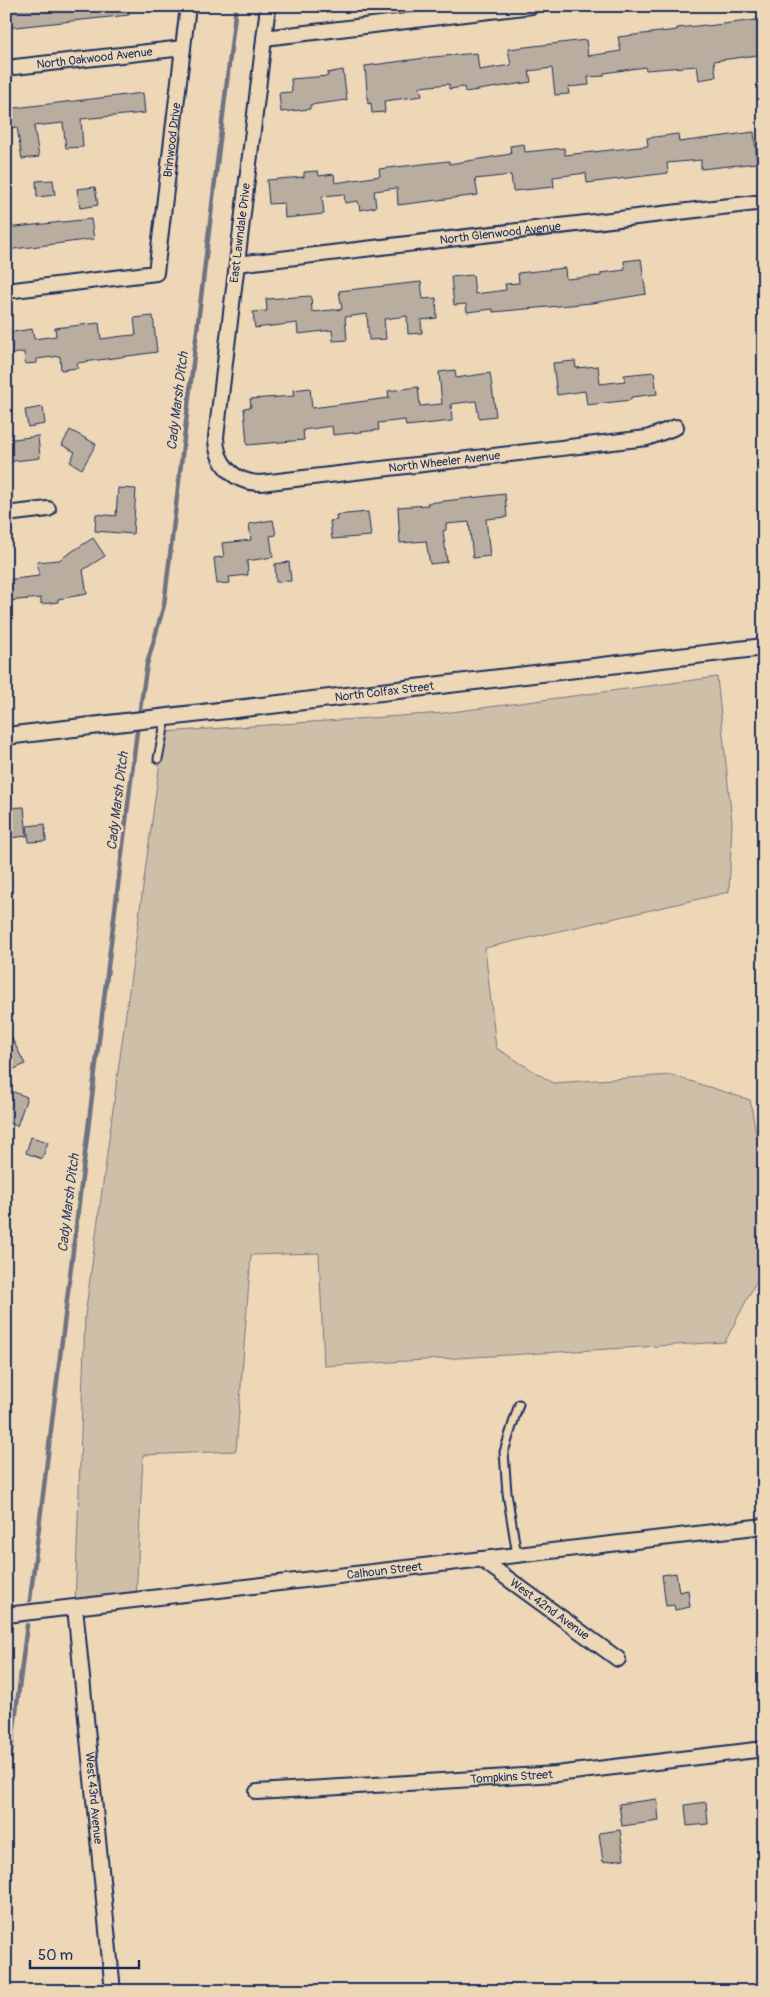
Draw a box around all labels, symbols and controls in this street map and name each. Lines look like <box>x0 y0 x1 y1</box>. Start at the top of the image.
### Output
street label: North Oakwood Avenue <box>36 44 153 73</box>
street label: Brinwood Drive <box>161 102 184 178</box>
street label: East Lawndale Drive <box>227 182 254 284</box>
street label: North Glenwood Avenue <box>439 219 562 248</box>
water label: Cady Marsh Ditch <box>163 349 192 451</box>
street label: North Wheeler Avenue <box>388 448 501 476</box>
street label: North Colfax Street <box>334 679 435 705</box>
water label: Cady Marsh Ditch <box>103 749 132 851</box>
water label: Cady Marsh Ditch <box>54 1151 83 1253</box>
street label: Calhoun Street <box>346 1559 423 1583</box>
street label: West 42nd Avenue <box>507 1575 592 1644</box>
street label: West 43rd Avenue <box>81 1752 105 1845</box>
street label: Tompkins Street <box>470 1767 553 1787</box>
scale bar <box>30 1937 139 1969</box>
text: 50 m <box>38 1946 73 1965</box>

